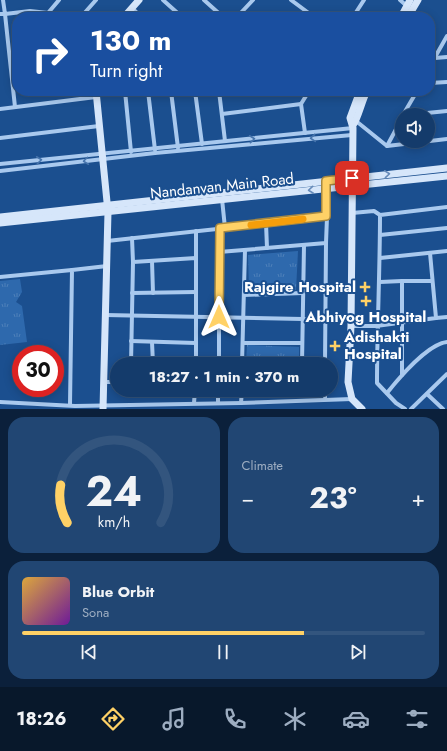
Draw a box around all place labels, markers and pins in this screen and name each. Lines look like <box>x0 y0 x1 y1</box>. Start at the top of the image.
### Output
pin <box>335 161 369 195</box>
place label: Rajgire Hospital <box>244 276 356 298</box>
marker: Rajgire Hospital <box>359 281 371 293</box>
marker: Abhiyog Hospital <box>360 295 372 307</box>
place label: Abhiyog Hospital <box>305 306 426 328</box>
place label: Adishakti Hospital <box>343 326 409 365</box>
marker: Adishakti Hospital <box>329 340 341 352</box>

